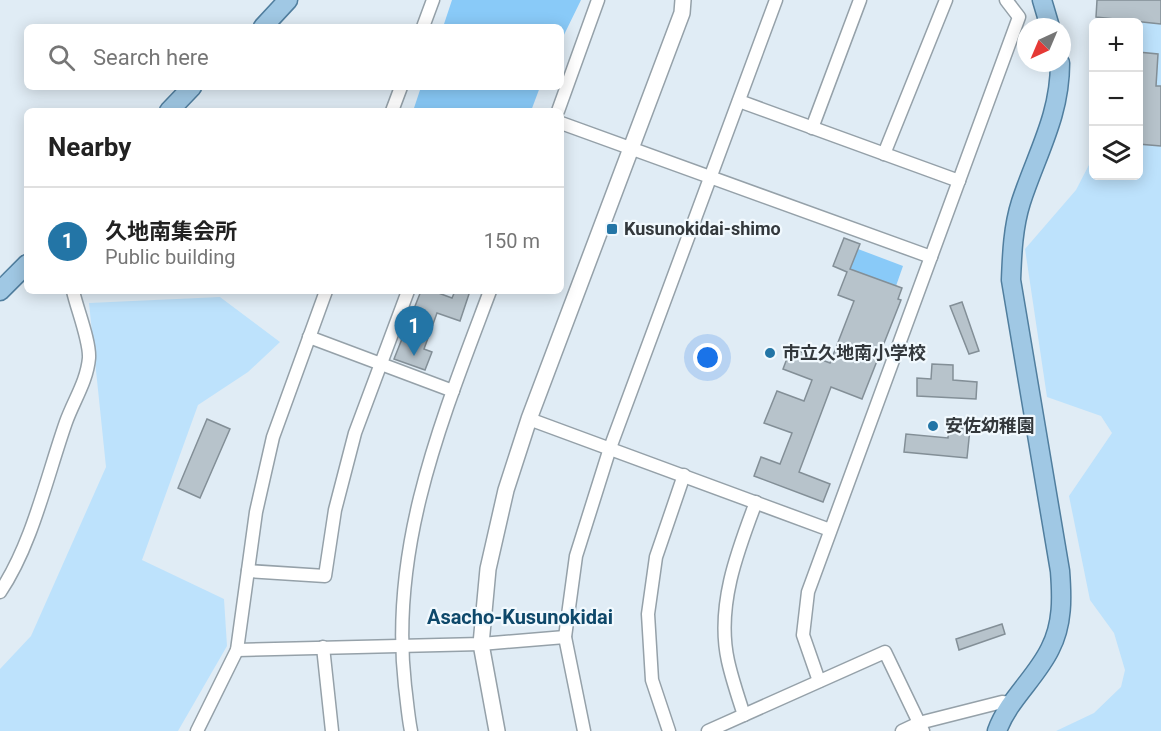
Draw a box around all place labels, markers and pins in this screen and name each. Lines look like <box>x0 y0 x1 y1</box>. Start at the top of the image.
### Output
place label: Kusunokidai-shimo <box>624 218 781 239</box>
marker: Kusunokidai-shimo <box>605 222 619 236</box>
pin: 1 <box>394 306 434 356</box>
place label: 市立久地南小学校 <box>782 342 926 363</box>
marker: 市立久地南小学校 <box>763 346 777 360</box>
place label: 安佐幼稚園 <box>945 415 1035 436</box>
marker: 安佐幼稚園 <box>926 419 940 433</box>

